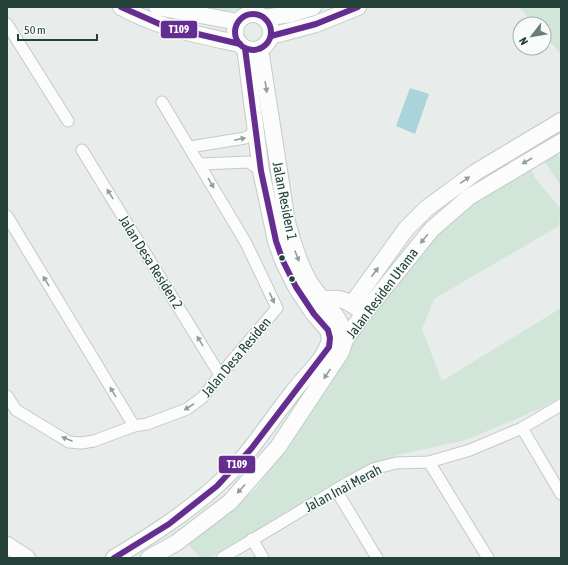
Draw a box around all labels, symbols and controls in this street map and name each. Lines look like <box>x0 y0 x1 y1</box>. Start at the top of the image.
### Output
scale bar <box>18 16 97 42</box>
north arrow <box>512 16 552 56</box>
line badge: T109 <box>160 20 198 39</box>
text: 50 m <box>24 23 46 37</box>
text: T109 <box>169 23 189 35</box>
text: N <box>517 35 530 47</box>
one-way arrow <box>263 81 269 93</box>
one-way arrow <box>234 135 246 141</box>
one-way arrow <box>521 158 533 165</box>
street label: Jalan Residen 1 <box>270 160 300 242</box>
one-way arrow <box>459 176 470 184</box>
one-way arrow <box>208 177 215 189</box>
one-way arrow <box>106 189 113 200</box>
street label: Jalan Desa Residen 2 <box>116 212 186 312</box>
one-way arrow <box>419 233 428 244</box>
street label: Jalan Residen Utama <box>343 245 421 341</box>
one-way arrow <box>295 250 301 262</box>
unlabelled marker <box>277 253 287 263</box>
one-way arrow <box>370 267 379 278</box>
unlabelled marker <box>287 274 297 284</box>
one-way arrow <box>43 275 50 287</box>
one-way arrow <box>269 292 275 304</box>
street label: Jalan Desa Residen <box>198 314 274 400</box>
one-way arrow <box>196 335 203 347</box>
one-way arrow <box>323 368 330 379</box>
one-way arrow <box>110 386 117 398</box>
one-way arrow <box>183 403 195 410</box>
one-way arrow <box>60 436 72 442</box>
line badge: T109 <box>218 455 256 474</box>
text: T109 <box>227 458 247 470</box>
street label: Jalan Inai Merah <box>302 461 384 515</box>
one-way arrow <box>237 484 246 495</box>

